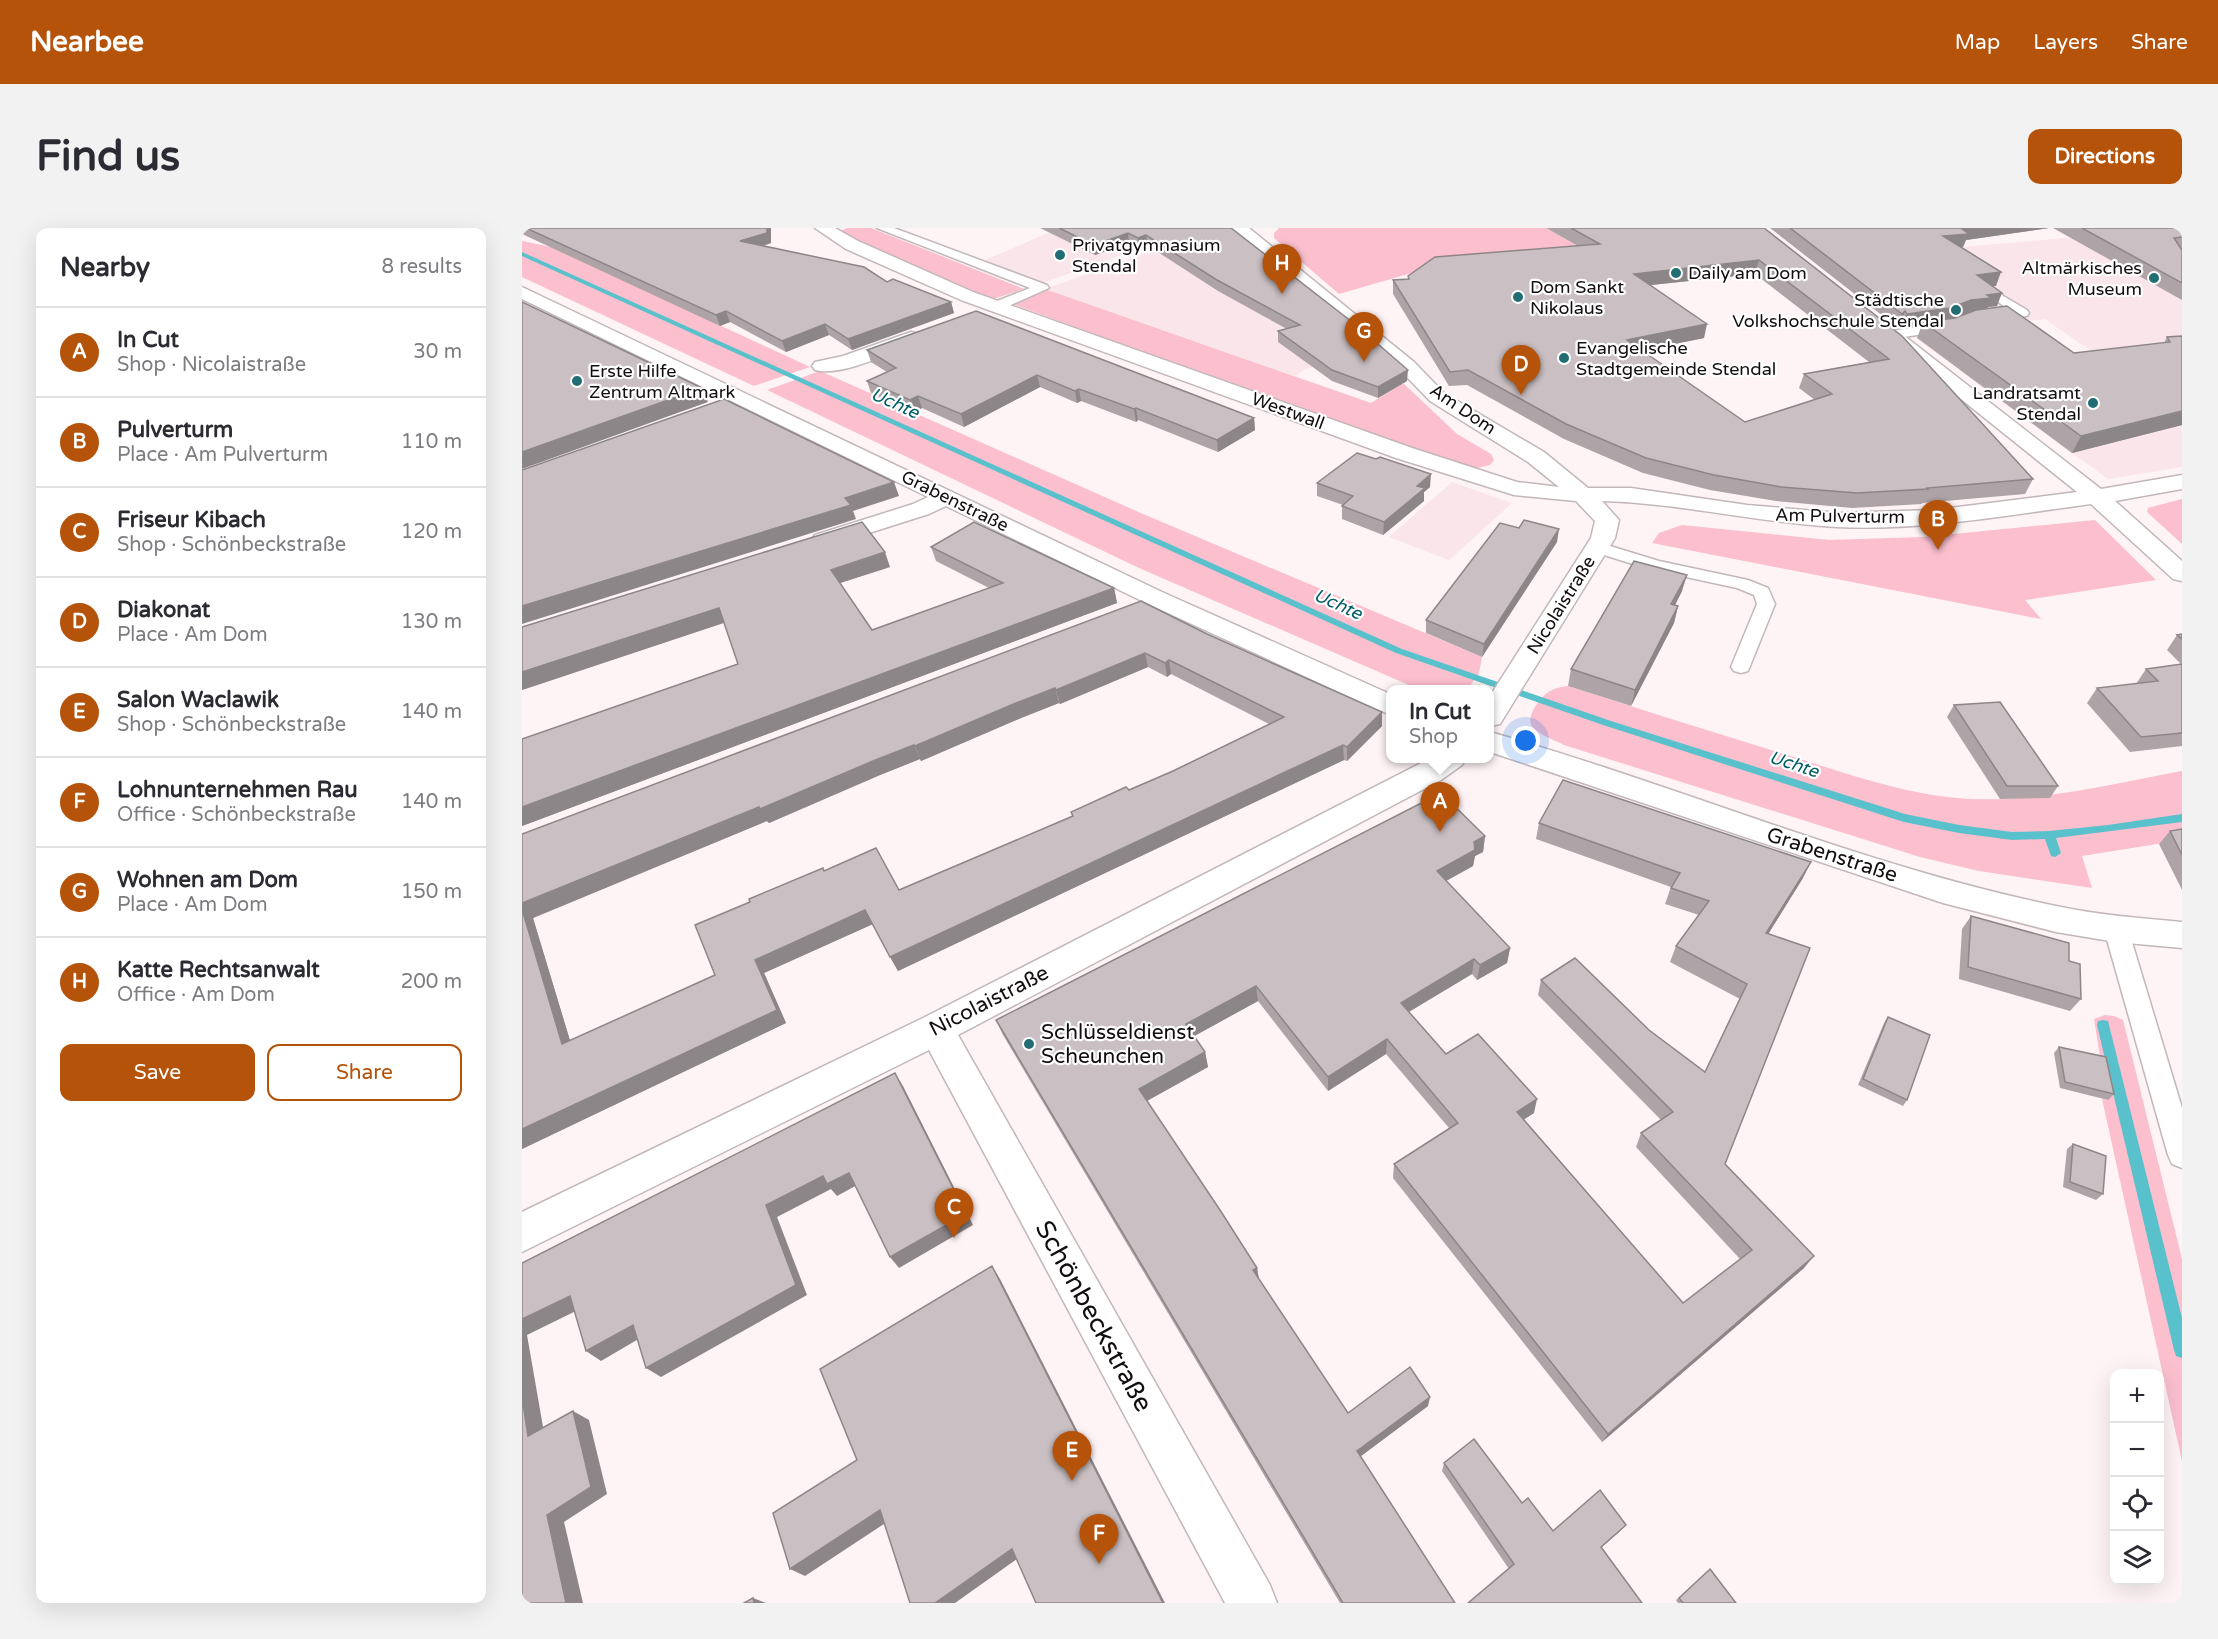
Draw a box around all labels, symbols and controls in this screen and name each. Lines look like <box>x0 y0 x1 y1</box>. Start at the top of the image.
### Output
text: Nearbee <box>30 25 144 59</box>
text: Map <box>1955 30 2000 55</box>
text: Layers <box>2033 30 2098 55</box>
text: Share <box>2131 30 2188 55</box>
button: Directions <box>2028 129 2182 184</box>
text: Find us <box>36 131 180 182</box>
place label: Privatgymnasium Stendal <box>1072 234 1221 277</box>
pin: H <box>1262 244 1302 294</box>
marker: Privatgymnasium Stendal <box>1053 248 1067 262</box>
text: Nearby <box>60 252 150 283</box>
text: 8 results <box>382 255 462 279</box>
place label: Altmärkisches Museum <box>2021 257 2142 300</box>
place label: Daily am Dom <box>1688 262 1807 284</box>
marker: Daily am Dom <box>1669 266 1683 280</box>
marker: Altmärkisches Museum <box>2147 271 2161 285</box>
place label: Dom Sankt Nikolaus <box>1530 276 1624 319</box>
place label: Städtische Volkshochschule Stendal <box>1732 289 1944 332</box>
marker: Dom Sankt Nikolaus <box>1511 290 1525 304</box>
marker: Städtische Volkshochschule Stendal <box>1949 303 1963 317</box>
pin: G <box>1344 312 1384 362</box>
text: In Cut <box>117 327 179 353</box>
place label: Evangelische Stadtgemeinde Stendal <box>1576 337 1776 380</box>
text: A <box>72 340 87 364</box>
text: 30 m <box>413 340 462 364</box>
pin: D <box>1502 346 1540 395</box>
marker: Evangelische Stadtgemeinde Stendal <box>1557 351 1571 365</box>
text: Shop · Nicolaistraße <box>117 353 306 377</box>
place label: Erste Hilfe Zentrum Altmark <box>589 360 736 403</box>
marker: Erste Hilfe Zentrum Altmark <box>570 374 584 388</box>
street label: Am Dom <box>1426 379 1500 439</box>
place label: Landratsamt Stendal <box>1973 382 2081 425</box>
water label: Uchte <box>867 383 923 424</box>
street label: Westwall <box>1248 388 1328 434</box>
marker: Landratsamt Stendal <box>2086 396 2100 410</box>
text: Pulverturm <box>117 417 233 443</box>
text: B <box>73 430 86 454</box>
text: 110 m <box>401 430 462 454</box>
text: Place · Am Pulverturm <box>117 443 328 467</box>
street label: Grabenstraße <box>898 466 1012 536</box>
pin: B <box>1918 500 1958 550</box>
street label: Am Pulverturm <box>1775 504 1905 528</box>
text: Friseur Kibach <box>117 507 266 533</box>
text: C <box>73 520 86 544</box>
text: 120 m <box>401 520 462 544</box>
text: Shop · Schönbeckstraße <box>117 533 346 557</box>
street label: Nicolaistraße <box>1522 552 1600 658</box>
water label: Uchte <box>1310 584 1366 625</box>
text: Diakonat <box>117 597 210 623</box>
text: D <box>72 610 87 634</box>
text: 130 m <box>401 610 462 634</box>
text: Place · Am Dom <box>117 623 268 647</box>
popup <box>1386 685 1494 763</box>
text: Salon Waclawik <box>117 687 279 713</box>
text: In Cut <box>1409 699 1471 725</box>
text: E <box>73 700 86 724</box>
text: 140 m <box>401 700 462 724</box>
text: Shop · Schönbeckstraße <box>117 713 346 737</box>
text: Shop <box>1409 725 1458 749</box>
your location <box>1511 726 1540 755</box>
water label: Uchte <box>1767 746 1822 783</box>
text: Lohnunternehmen Rau <box>117 777 358 803</box>
pin: A <box>1420 782 1460 832</box>
text: F <box>73 790 86 814</box>
text: 140 m <box>401 790 462 814</box>
text: Office · Schönbeckstraße <box>117 803 356 827</box>
street label: Grabenstraße <box>1763 822 1901 888</box>
text: Wohnen am Dom <box>117 867 298 893</box>
text: G <box>72 880 87 904</box>
text: 150 m <box>401 880 462 904</box>
text: Place · Am Dom <box>117 893 268 917</box>
text: Katte Rechtsanwalt <box>117 957 320 983</box>
street label: Nicolaistraße <box>925 960 1053 1042</box>
text: H <box>72 970 87 994</box>
text: 200 m <box>401 970 462 994</box>
text: Office · Am Dom <box>117 983 275 1007</box>
place label: Schlüsseldienst Scheunchen <box>1041 1020 1194 1069</box>
marker: Schlüsseldienst Scheunchen <box>1022 1037 1036 1051</box>
button: Save <box>60 1044 255 1101</box>
button: Share <box>267 1044 462 1101</box>
pin: C <box>934 1188 974 1238</box>
street label: Schönbeckstraße <box>1029 1215 1159 1417</box>
map controls <box>2110 1369 2164 1585</box>
button: + <box>2110 1369 2164 1423</box>
button: − <box>2110 1423 2164 1477</box>
pin: E <box>1052 1432 1092 1481</box>
button: locate <box>2110 1477 2164 1531</box>
pin: F <box>1080 1514 1118 1564</box>
button: layers <box>2110 1531 2164 1585</box>

